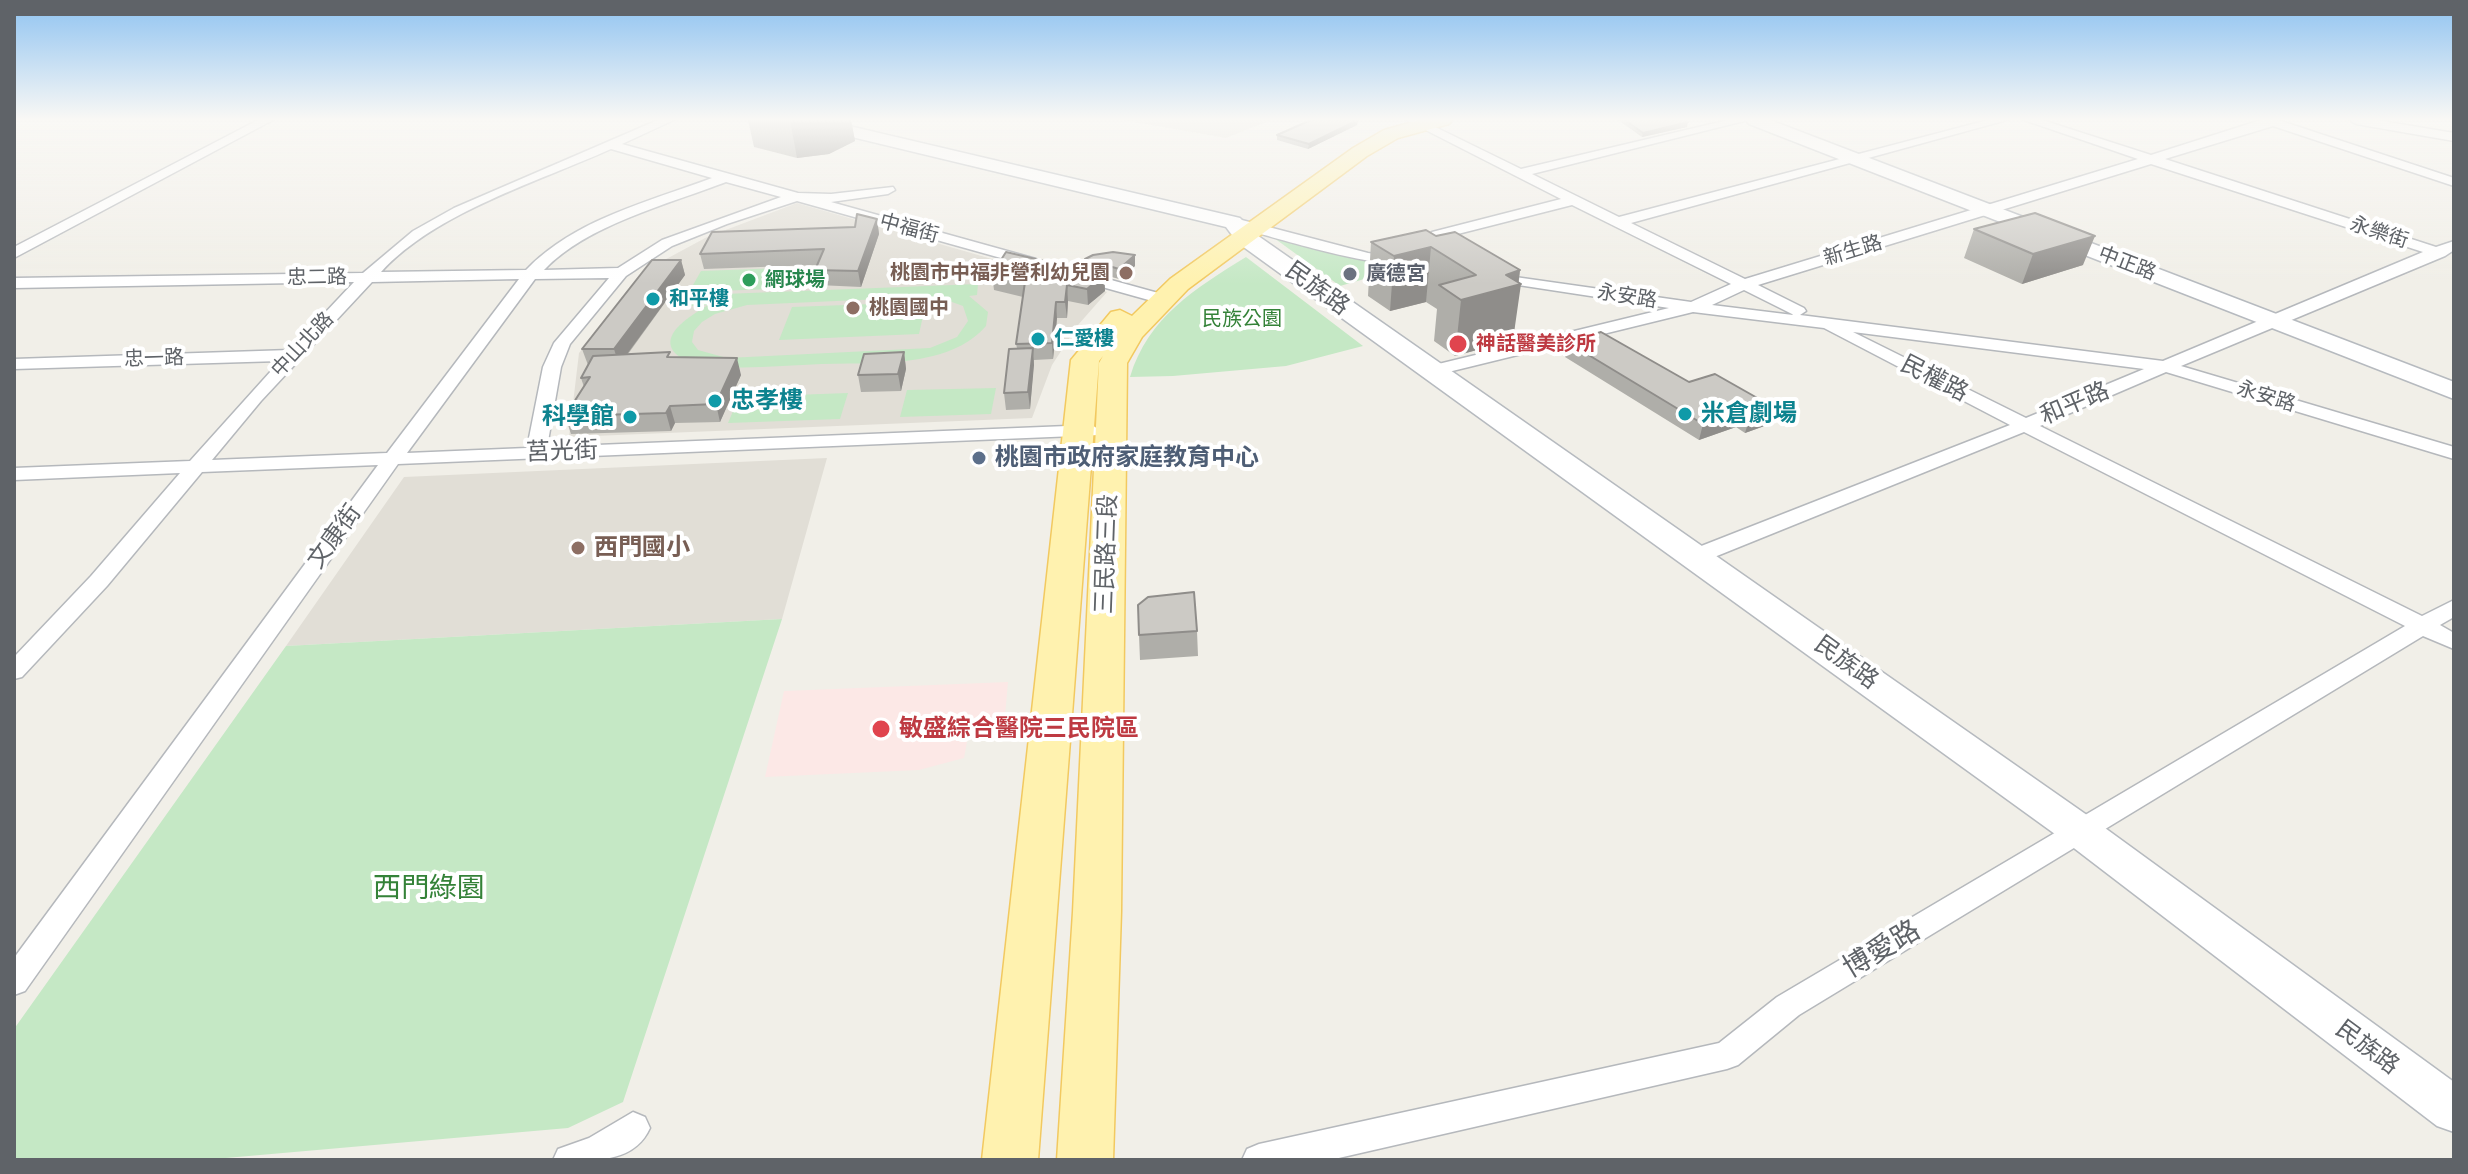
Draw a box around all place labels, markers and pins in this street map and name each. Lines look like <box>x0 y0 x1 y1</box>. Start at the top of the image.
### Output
place label: 桃園市中福非營利幼兒園 <box>890 261 1110 285</box>
place label: 廣德宮 <box>1366 262 1426 286</box>
marker: 桃園市中福非營利幼兒園 <box>1117 264 1135 282</box>
marker: 廣德宮 <box>1341 265 1359 283</box>
place label: 網球場 <box>765 268 825 292</box>
marker: 網球場 <box>740 271 758 289</box>
place label: 和平樓 <box>669 287 729 311</box>
marker: 和平樓 <box>644 290 662 308</box>
place label: 桃園國中 <box>869 296 949 320</box>
marker: 桃園國中 <box>844 299 862 317</box>
place label: 仁愛樓 <box>1054 327 1114 351</box>
marker: 仁愛樓 <box>1029 330 1047 348</box>
place label: 神話醫美診所 <box>1476 332 1596 356</box>
marker: 神話醫美診所 <box>1447 333 1469 355</box>
place label: 忠孝樓 <box>731 387 803 415</box>
marker: 忠孝樓 <box>706 392 724 410</box>
place label: 米倉劇場 <box>1701 400 1797 428</box>
place label: 科學館 <box>542 403 614 431</box>
marker: 米倉劇場 <box>1676 405 1694 423</box>
marker: 科學館 <box>621 408 639 426</box>
place label: 桃園市政府家庭教育中心 <box>995 444 1259 472</box>
marker: 桃園市政府家庭教育中心 <box>970 449 988 467</box>
place label: 西門國小 <box>594 534 690 562</box>
marker: 西門國小 <box>569 539 587 557</box>
place label: 敏盛綜合醫院三民院區 <box>899 715 1139 743</box>
marker: 敏盛綜合醫院三民院區 <box>870 718 892 740</box>

